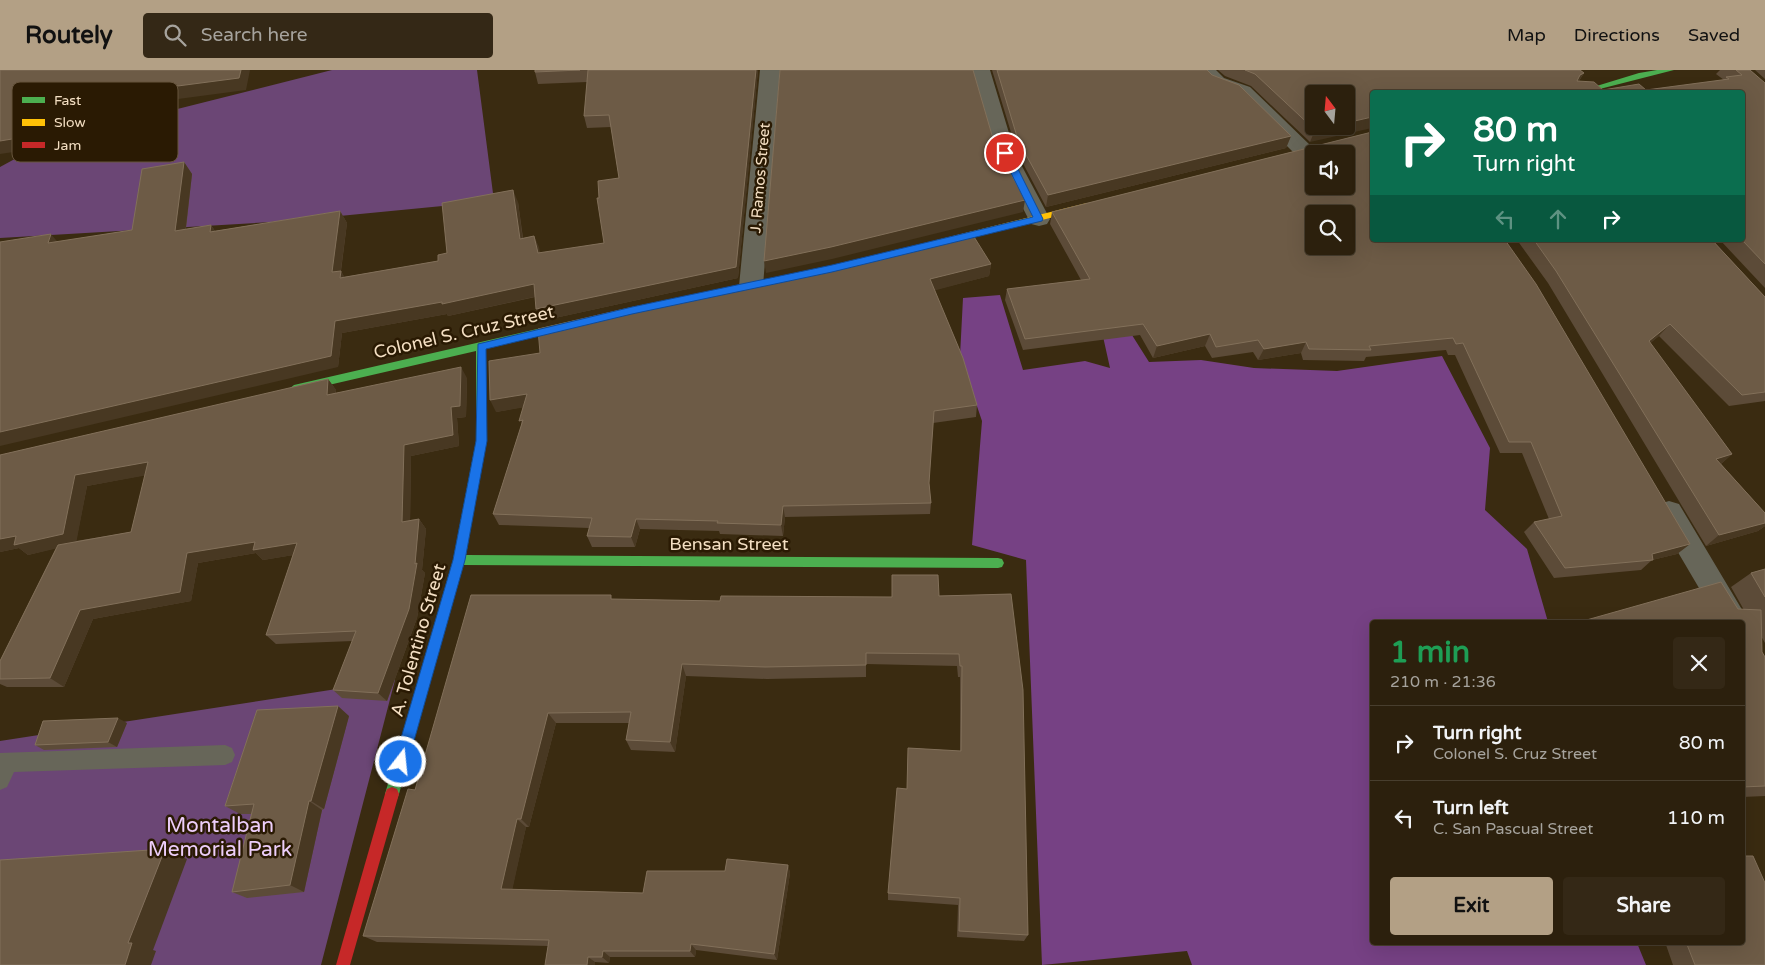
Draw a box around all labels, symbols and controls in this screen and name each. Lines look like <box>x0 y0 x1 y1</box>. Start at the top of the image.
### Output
search box <box>143 13 493 58</box>
text: Routely <box>25 21 113 50</box>
icon: search <box>161 21 189 49</box>
text: Search here <box>201 24 308 46</box>
text: Map <box>1507 24 1546 46</box>
text: Directions <box>1574 24 1660 46</box>
text: Saved <box>1688 24 1740 46</box>
legend <box>12 82 178 162</box>
north arrow <box>1305 85 1355 135</box>
map controls <box>1305 85 1355 255</box>
text: Fast <box>54 92 82 109</box>
text: 80 m <box>1473 109 1558 151</box>
icon: right <box>1390 110 1455 175</box>
text: Slow <box>54 114 86 131</box>
street label: J. Ramos Street <box>746 122 774 234</box>
pin <box>984 132 1026 174</box>
text: Jam <box>54 137 81 154</box>
icon: arrive <box>991 139 1019 167</box>
button: sound <box>1305 145 1355 195</box>
text: Turn right <box>1473 151 1575 177</box>
button: search <box>1305 205 1355 255</box>
icon: left <box>1491 205 1519 233</box>
icon: ahead <box>1544 205 1572 233</box>
icon: right <box>1597 205 1625 233</box>
street label: Colonel S. Cruz Street <box>372 300 557 363</box>
street label: Bensan Street <box>669 533 789 555</box>
street label: A. Tolentino Street <box>386 561 450 719</box>
text: 1 min <box>1390 634 1470 671</box>
button: close <box>1673 637 1725 689</box>
text: 210 m · 21:36 <box>1390 672 1496 692</box>
text: Turn right <box>1433 722 1521 744</box>
icon: right <box>1390 729 1418 757</box>
text: 80 m <box>1679 732 1725 754</box>
position arrow <box>374 735 426 787</box>
text: Colonel S. Cruz Street <box>1433 744 1597 764</box>
text: Turn left <box>1433 797 1509 819</box>
icon: left <box>1390 804 1418 832</box>
text: 110 m <box>1667 807 1725 829</box>
park label: Montalban Memorial Park <box>148 813 292 862</box>
text: C. San Pascual Street <box>1433 819 1593 839</box>
button: Exit <box>1390 877 1553 935</box>
button: Share <box>1563 877 1725 935</box>

